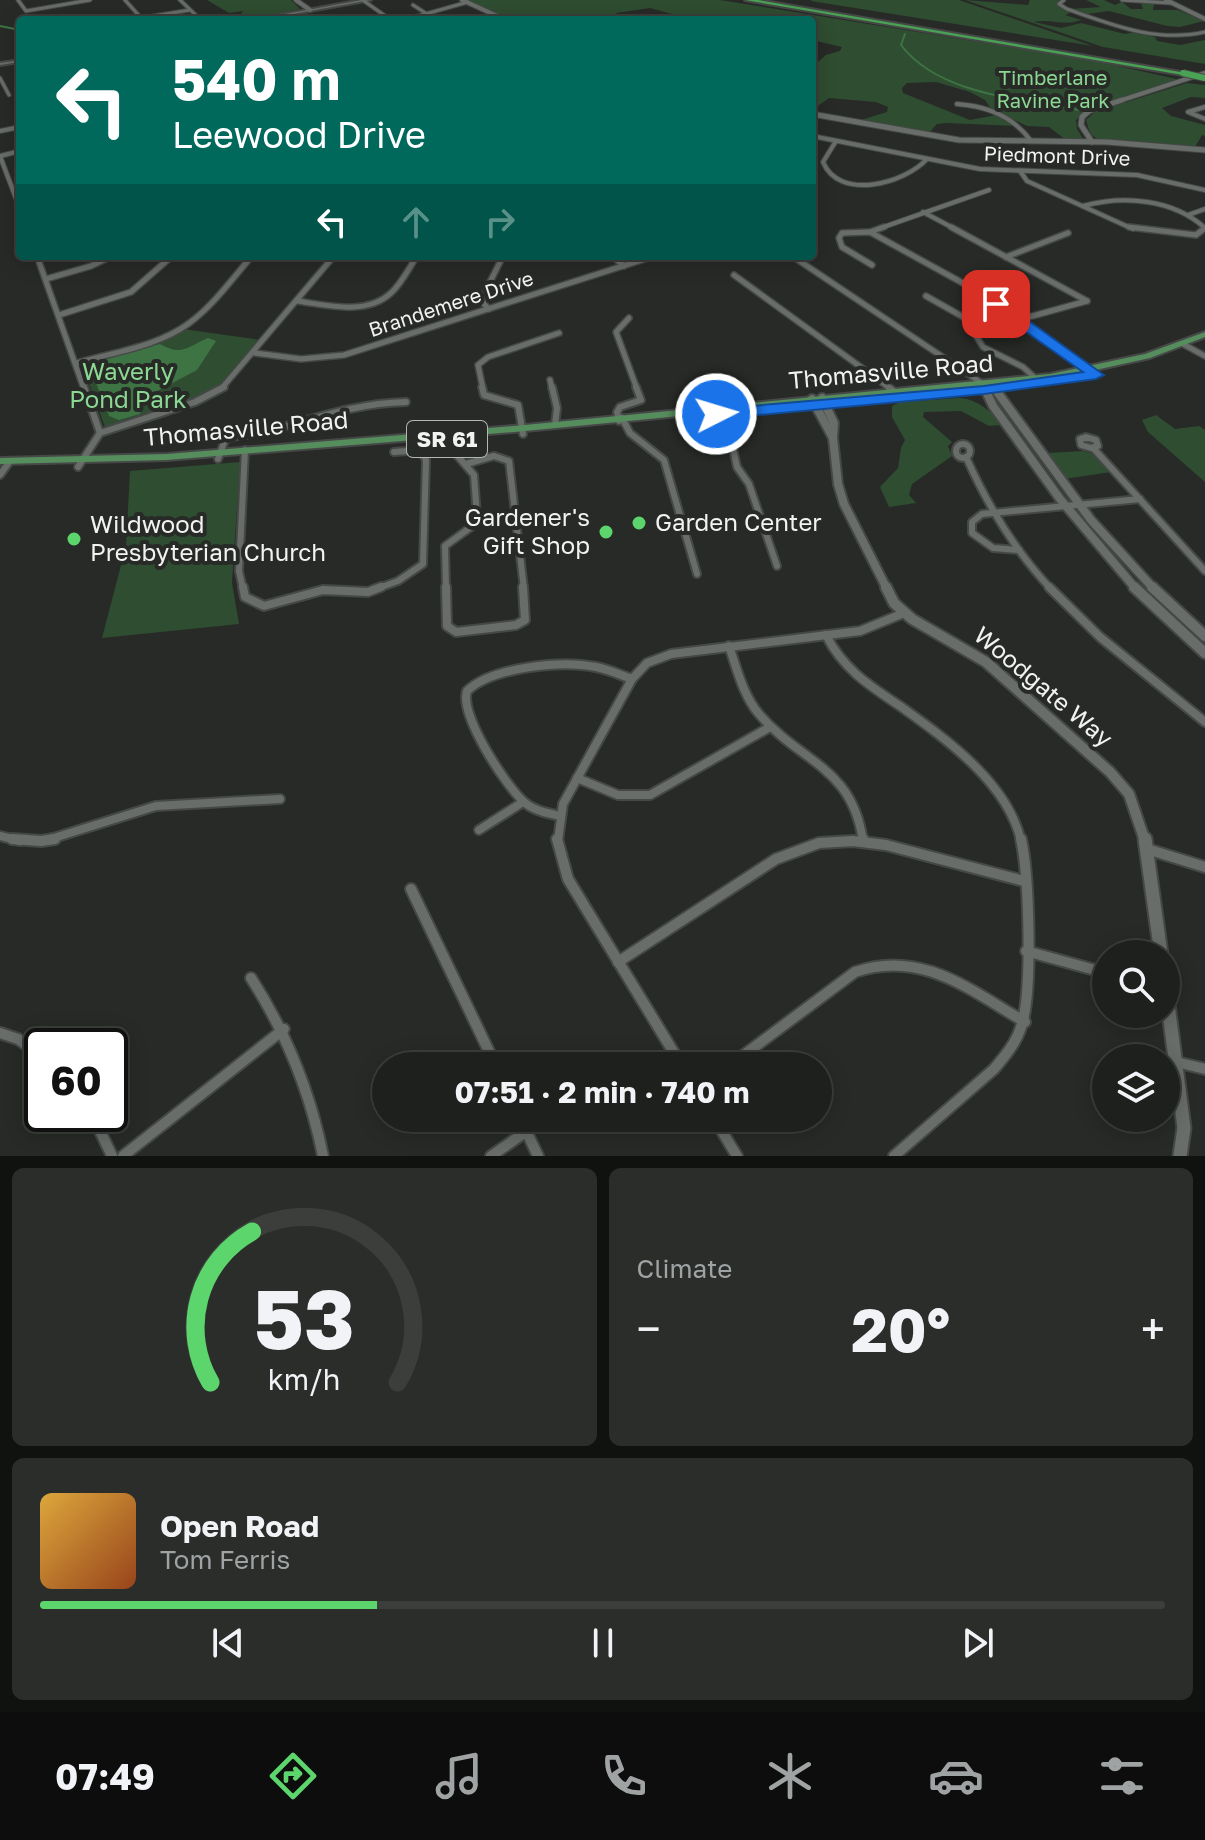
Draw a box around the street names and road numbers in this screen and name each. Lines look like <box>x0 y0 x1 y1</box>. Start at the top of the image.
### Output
street label: Piedmont Drive <box>983 140 1131 170</box>
street label: Brandemere Drive <box>365 265 536 341</box>
street label: Thomasville Road <box>787 347 994 394</box>
street label: Thomasville Road <box>142 404 349 451</box>
road number: SR 61 <box>407 421 487 457</box>
street label: Woodgate Way <box>969 620 1119 752</box>

